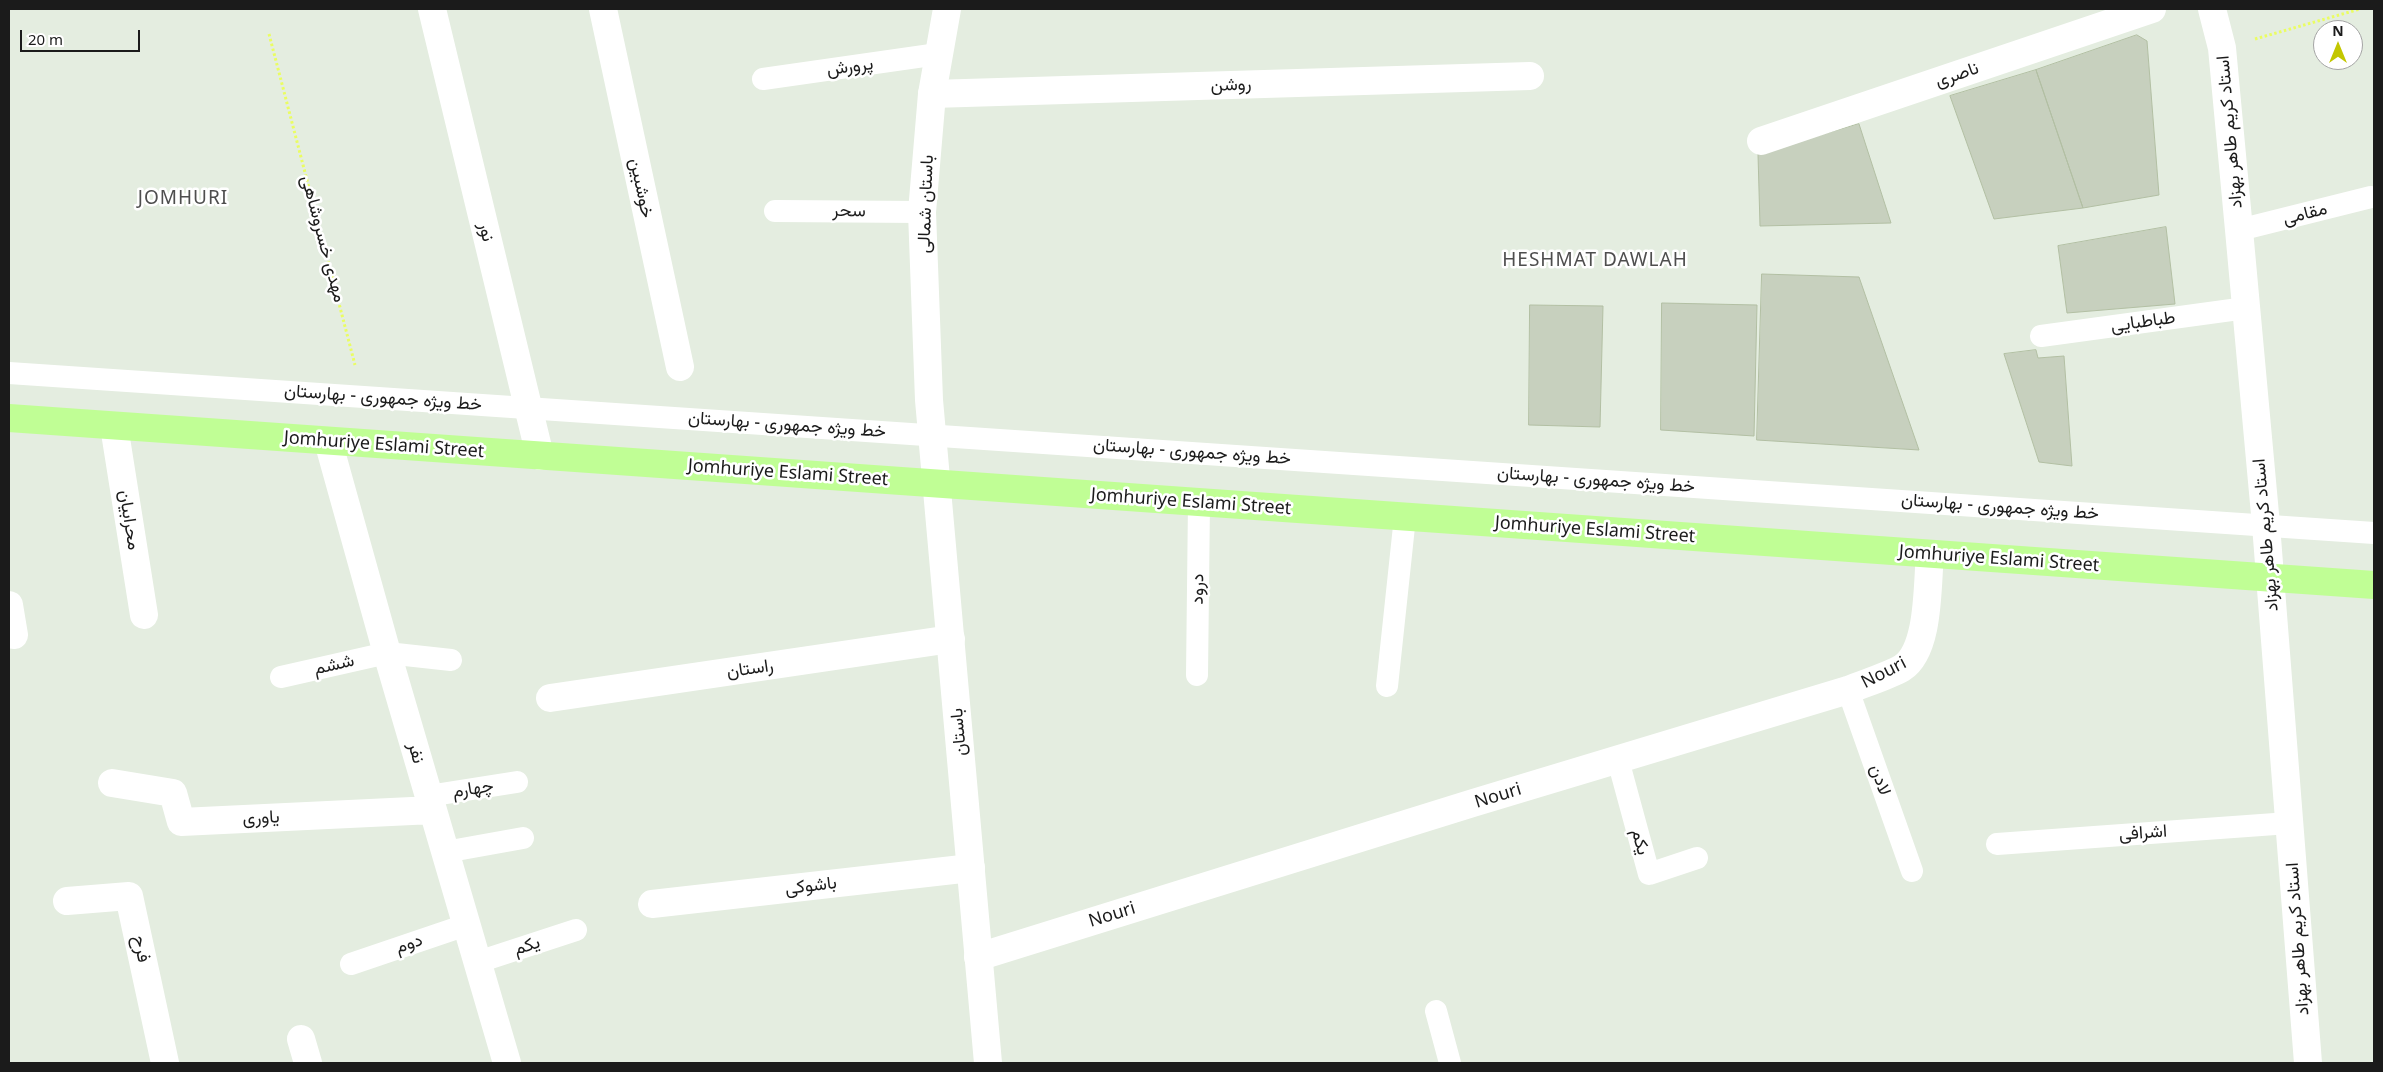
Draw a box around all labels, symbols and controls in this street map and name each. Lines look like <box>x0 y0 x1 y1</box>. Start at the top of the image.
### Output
scale bar <box>22 20 142 52</box>
north arrow <box>2313 20 2363 70</box>
text: N <box>2332 21 2344 40</box>
text: 20 m <box>28 29 63 49</box>
street label: پرورش <box>825 53 875 81</box>
street label: استاد کریم طاهر بهزاد <box>2213 55 2247 209</box>
street label: ناصری <box>1932 58 1982 92</box>
street label: روشن <box>1210 73 1252 97</box>
street label: باستان شمالی <box>913 154 939 254</box>
street label: خوشبین <box>624 156 658 220</box>
street label: مهدی خسروشاهی <box>296 173 350 305</box>
district label: JOMHURI <box>137 188 229 210</box>
street label: مقامی <box>2281 198 2329 230</box>
street label: سحر <box>832 200 866 222</box>
street label: نور <box>473 220 499 244</box>
district label: HESHMAT DAWLAH <box>1501 250 1689 272</box>
street label: طباطبایی <box>2109 307 2177 337</box>
street label: خط ویژه جمهوری - بهارستان <box>283 380 483 416</box>
street label: خط ویژه جمهوری - بهارستان <box>687 407 887 443</box>
street label: Jomhuriye Eslami Street <box>283 427 485 463</box>
street label: خط ویژه جمهوری - بهارستان <box>1092 434 1292 470</box>
street label: Jomhuriye Eslami Street <box>687 455 889 491</box>
street label: استاد کریم طاهر بهزاد <box>2249 458 2283 612</box>
street label: خط ویژه جمهوری - بهارستان <box>1496 462 1696 498</box>
street label: Jomhuriye Eslami Street <box>1090 484 1292 520</box>
street label: محرابیان <box>114 488 144 552</box>
street label: خط ویژه جمهوری - بهارستان <box>1900 489 2100 525</box>
street label: Jomhuriye Eslami Street <box>1494 512 1696 548</box>
street label: Jomhuriye Eslami Street <box>1898 541 2100 577</box>
street label: درود <box>1187 573 1209 605</box>
street label: ششم <box>312 650 356 680</box>
street label: Nouri <box>1858 653 1910 693</box>
street label: راستان <box>725 655 775 683</box>
street label: باستان <box>946 707 972 757</box>
street label: نفر <box>403 740 429 766</box>
street label: لادن <box>1865 762 1895 798</box>
street label: چهارم <box>451 775 495 803</box>
street label: Nouri <box>1472 779 1524 813</box>
street label: یاوری <box>242 806 280 830</box>
street label: اشرافی <box>2118 821 2168 845</box>
street label: یکم <box>1626 827 1654 857</box>
street label: استاد کریم طاهر بهزاد <box>2282 862 2314 1016</box>
street label: باشوکی <box>784 872 838 900</box>
street label: Nouri <box>1086 898 1138 932</box>
street label: دوم <box>393 929 425 959</box>
street label: یکم <box>511 932 543 960</box>
street label: فرح <box>128 933 154 965</box>

